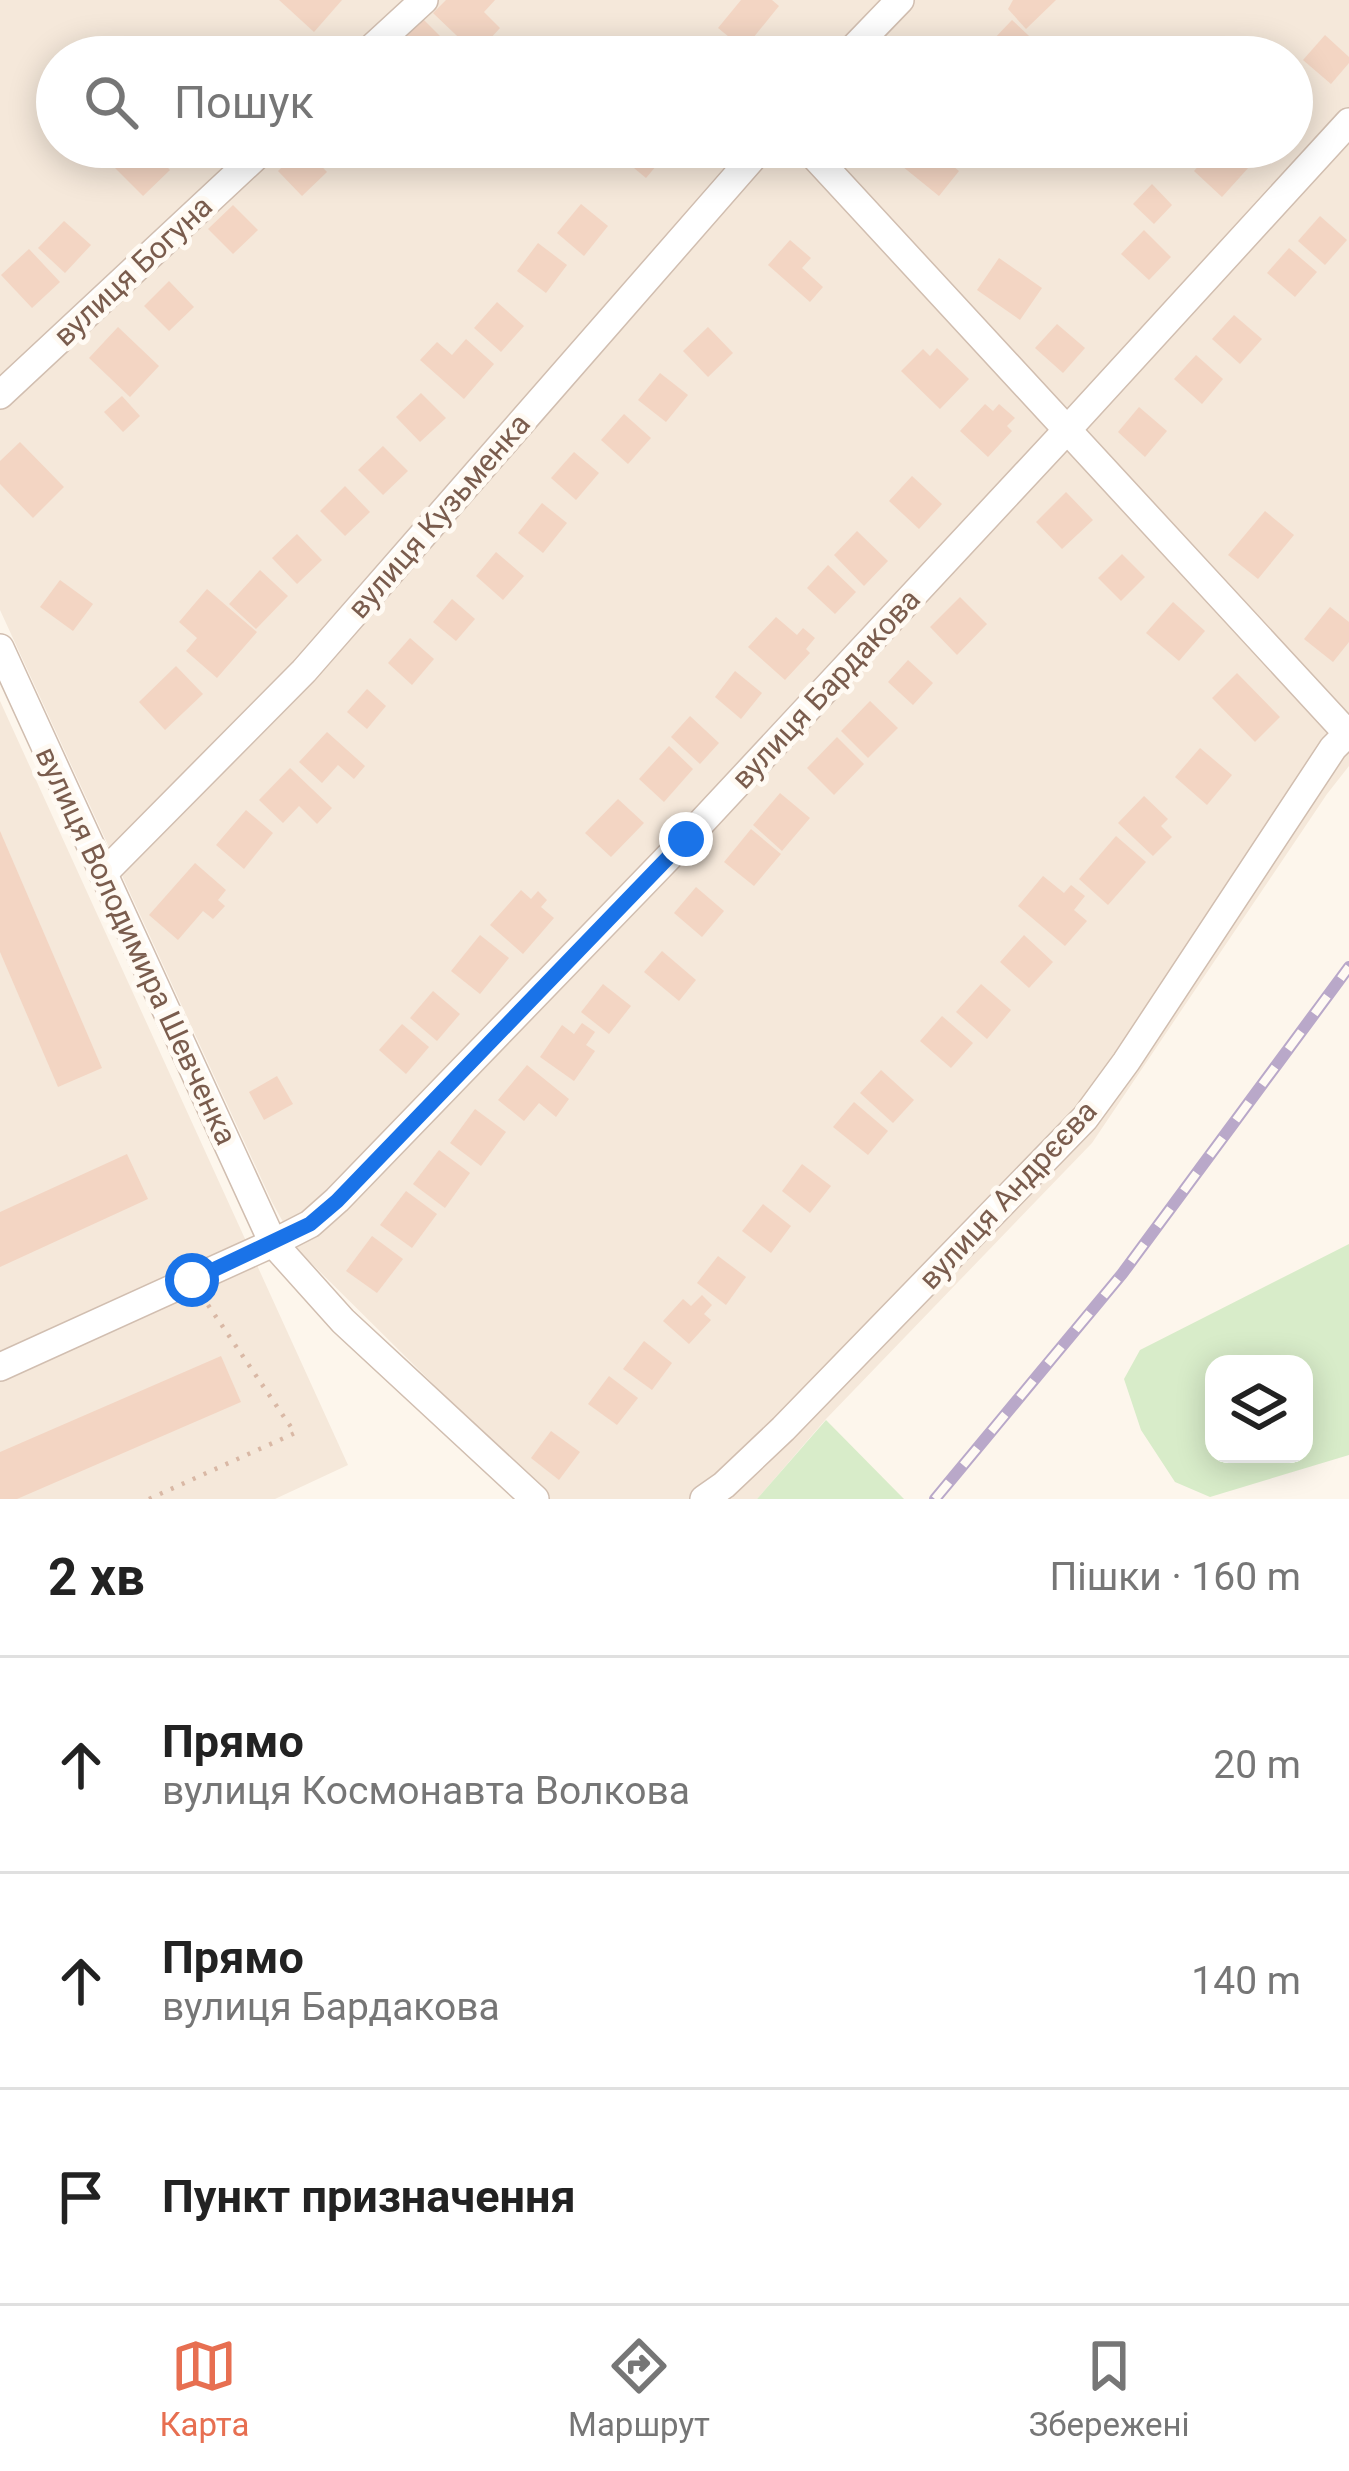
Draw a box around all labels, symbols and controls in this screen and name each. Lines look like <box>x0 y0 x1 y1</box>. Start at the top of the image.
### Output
search box <box>36 36 1313 168</box>
icon: search <box>78 69 144 135</box>
text: Пошук <box>174 76 314 129</box>
street label: вулиця Богуна <box>46 188 219 353</box>
street label: вулиця Кузьменка <box>340 406 537 625</box>
street label: вулиця Бардакова <box>724 582 927 796</box>
street label: вулиця Володимира Шевченка <box>29 741 244 1150</box>
route end <box>659 812 713 866</box>
street label: вулиця Андрєєва <box>911 1093 1104 1296</box>
route start <box>165 1253 219 1307</box>
map controls <box>1205 1355 1313 1463</box>
button: layers <box>1205 1355 1313 1463</box>
text: 2 хв <box>48 1548 145 1607</box>
text: Пішки · 160 m <box>1049 1554 1301 1600</box>
text: Прямо <box>162 1715 304 1768</box>
icon: ahead <box>48 1732 114 1798</box>
text: 20 m <box>1213 1742 1301 1788</box>
text: вулиця Космонавта Волкова <box>162 1768 690 1814</box>
text: Прямо <box>162 1931 304 1984</box>
icon: ahead <box>48 1948 114 2014</box>
text: 140 m <box>1191 1958 1301 2004</box>
text: вулиця Бардакова <box>162 1984 500 2030</box>
icon: arrive <box>48 2164 114 2230</box>
text: Пункт призначення <box>162 2170 576 2223</box>
tab: Карта <box>159 2333 249 2444</box>
tab: Маршрут <box>568 2333 710 2444</box>
tab: Збережені <box>1029 2333 1190 2444</box>

